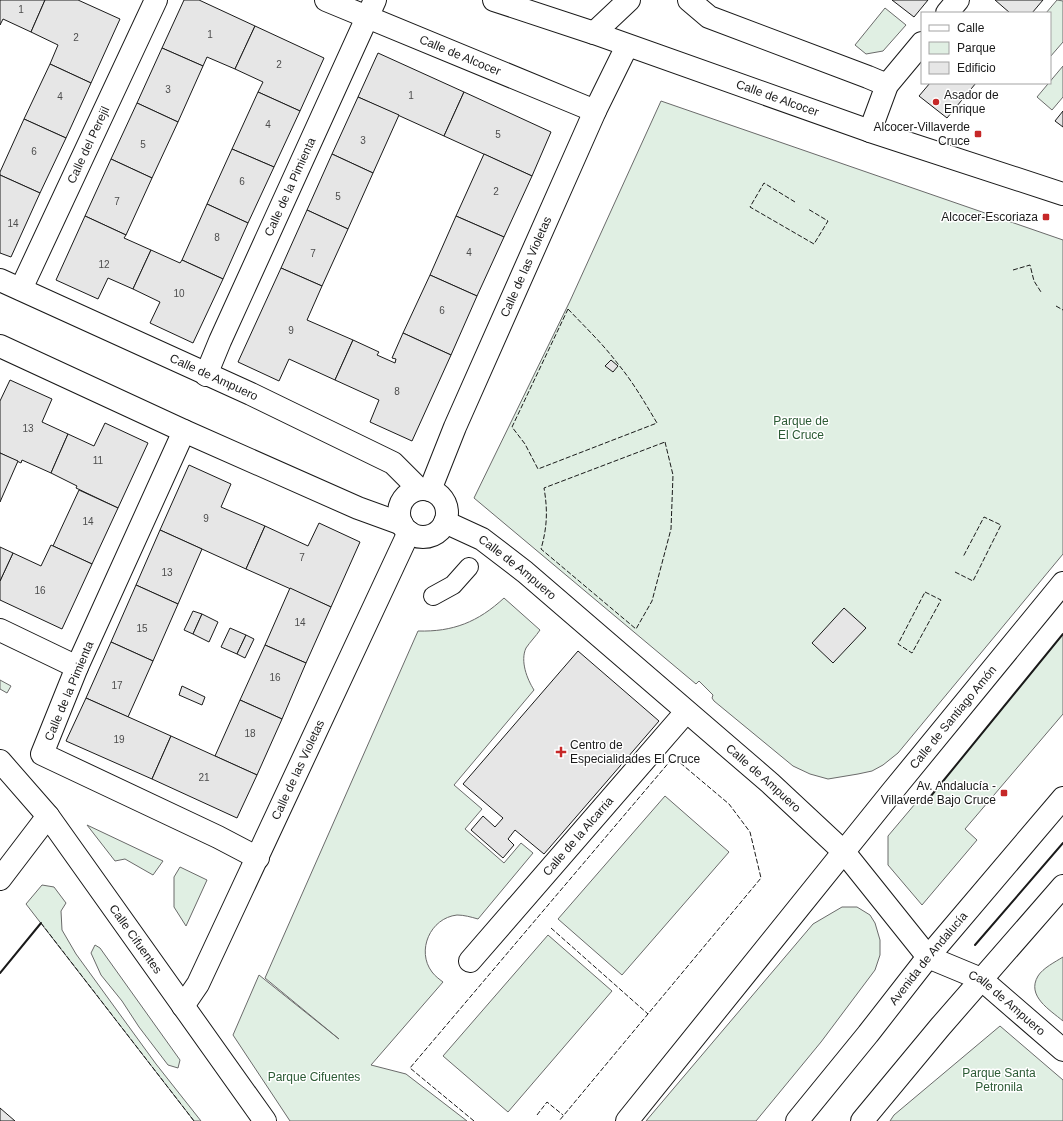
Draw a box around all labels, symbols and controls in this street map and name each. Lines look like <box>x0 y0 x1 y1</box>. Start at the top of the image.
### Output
house number: 1 <box>18 4 24 15</box>
legend <box>921 12 1051 84</box>
text: Calle <box>957 21 985 35</box>
house number: 1 <box>207 29 213 40</box>
house number: 2 <box>73 32 79 43</box>
street label: Calle de Alcocer <box>417 32 503 78</box>
text: Parque <box>957 41 996 55</box>
house number: 2 <box>276 59 282 70</box>
text: Edificio <box>957 61 996 75</box>
street label: Calle de Alcocer <box>734 77 821 119</box>
house number: 3 <box>165 84 171 95</box>
place label: Asador de Enrique <box>944 88 999 116</box>
house number: 1 <box>408 90 414 101</box>
house number: 4 <box>57 91 63 102</box>
marker: Asador de Enrique <box>931 97 941 107</box>
street label: Calle del Perejil <box>64 104 112 186</box>
house number: 4 <box>265 119 271 130</box>
place label: Alcocer-Villaverde Cruce <box>874 120 970 148</box>
house number: 5 <box>495 129 501 140</box>
marker: Alcocer-Villaverde Cruce <box>973 129 983 139</box>
street label: Calle de la Pimienta <box>262 135 319 239</box>
house number: 3 <box>360 135 366 146</box>
house number: 5 <box>140 139 146 150</box>
house number: 6 <box>31 146 37 157</box>
house number: 6 <box>239 176 245 187</box>
house number: 2 <box>493 186 499 197</box>
house number: 5 <box>335 191 341 202</box>
house number: 7 <box>114 196 120 207</box>
place label: Alcocer-Escoriaza <box>941 210 1038 224</box>
marker: Alcocer-Escoriaza <box>1041 212 1051 222</box>
street label: Calle de las Violetas <box>498 214 554 319</box>
house number: 14 <box>7 218 19 229</box>
house number: 8 <box>214 232 220 243</box>
house number: 4 <box>466 247 472 258</box>
house number: 7 <box>310 248 316 259</box>
house number: 12 <box>98 259 110 270</box>
house number: 10 <box>173 288 185 299</box>
house number: 6 <box>439 305 445 316</box>
house number: 9 <box>288 325 294 336</box>
street label: Calle de Ampuero <box>168 351 261 404</box>
house number: 8 <box>394 386 400 397</box>
park label: Parque de El Cruce <box>773 414 829 442</box>
house number: 13 <box>22 423 34 434</box>
house number: 11 <box>93 455 104 466</box>
house number: 9 <box>203 513 209 524</box>
house number: 14 <box>82 516 94 527</box>
street label: Calle de Ampuero <box>476 532 559 603</box>
house number: 7 <box>299 552 305 563</box>
house number: 13 <box>161 567 173 578</box>
house number: 16 <box>34 585 46 596</box>
house number: 14 <box>294 617 306 628</box>
house number: 15 <box>136 623 148 634</box>
street label: Calle de la Pimienta <box>42 639 96 743</box>
street label: Calle de Santiago Amón <box>907 663 999 772</box>
house number: 16 <box>269 672 281 683</box>
house number: 17 <box>111 680 123 691</box>
street label: Calle de las Violetas <box>269 718 327 822</box>
house number: 18 <box>244 728 256 739</box>
house number: 19 <box>113 734 125 745</box>
place label: Centro de Especialidades El Cruce <box>570 738 700 766</box>
street label: Calle de Ampuero <box>723 741 804 815</box>
marker: Centro de Especialidades El Cruce <box>555 746 567 758</box>
house number: 21 <box>198 772 210 783</box>
place label: Av. Andalucía - Villaverde Bajo Cruce <box>881 779 996 807</box>
marker: Av. Andalucía - Villaverde Bajo Cruce <box>999 788 1009 798</box>
street label: Calle de la Alcarria <box>540 794 616 879</box>
street label: Calle Cifuentes <box>106 902 165 976</box>
street label: Avenida de Andalucía <box>886 909 971 1008</box>
street label: Calle de Ampuero <box>966 968 1048 1038</box>
park label: Parque Santa Petronila <box>962 1066 1036 1094</box>
park label: Parque Cifuentes <box>268 1070 360 1084</box>

